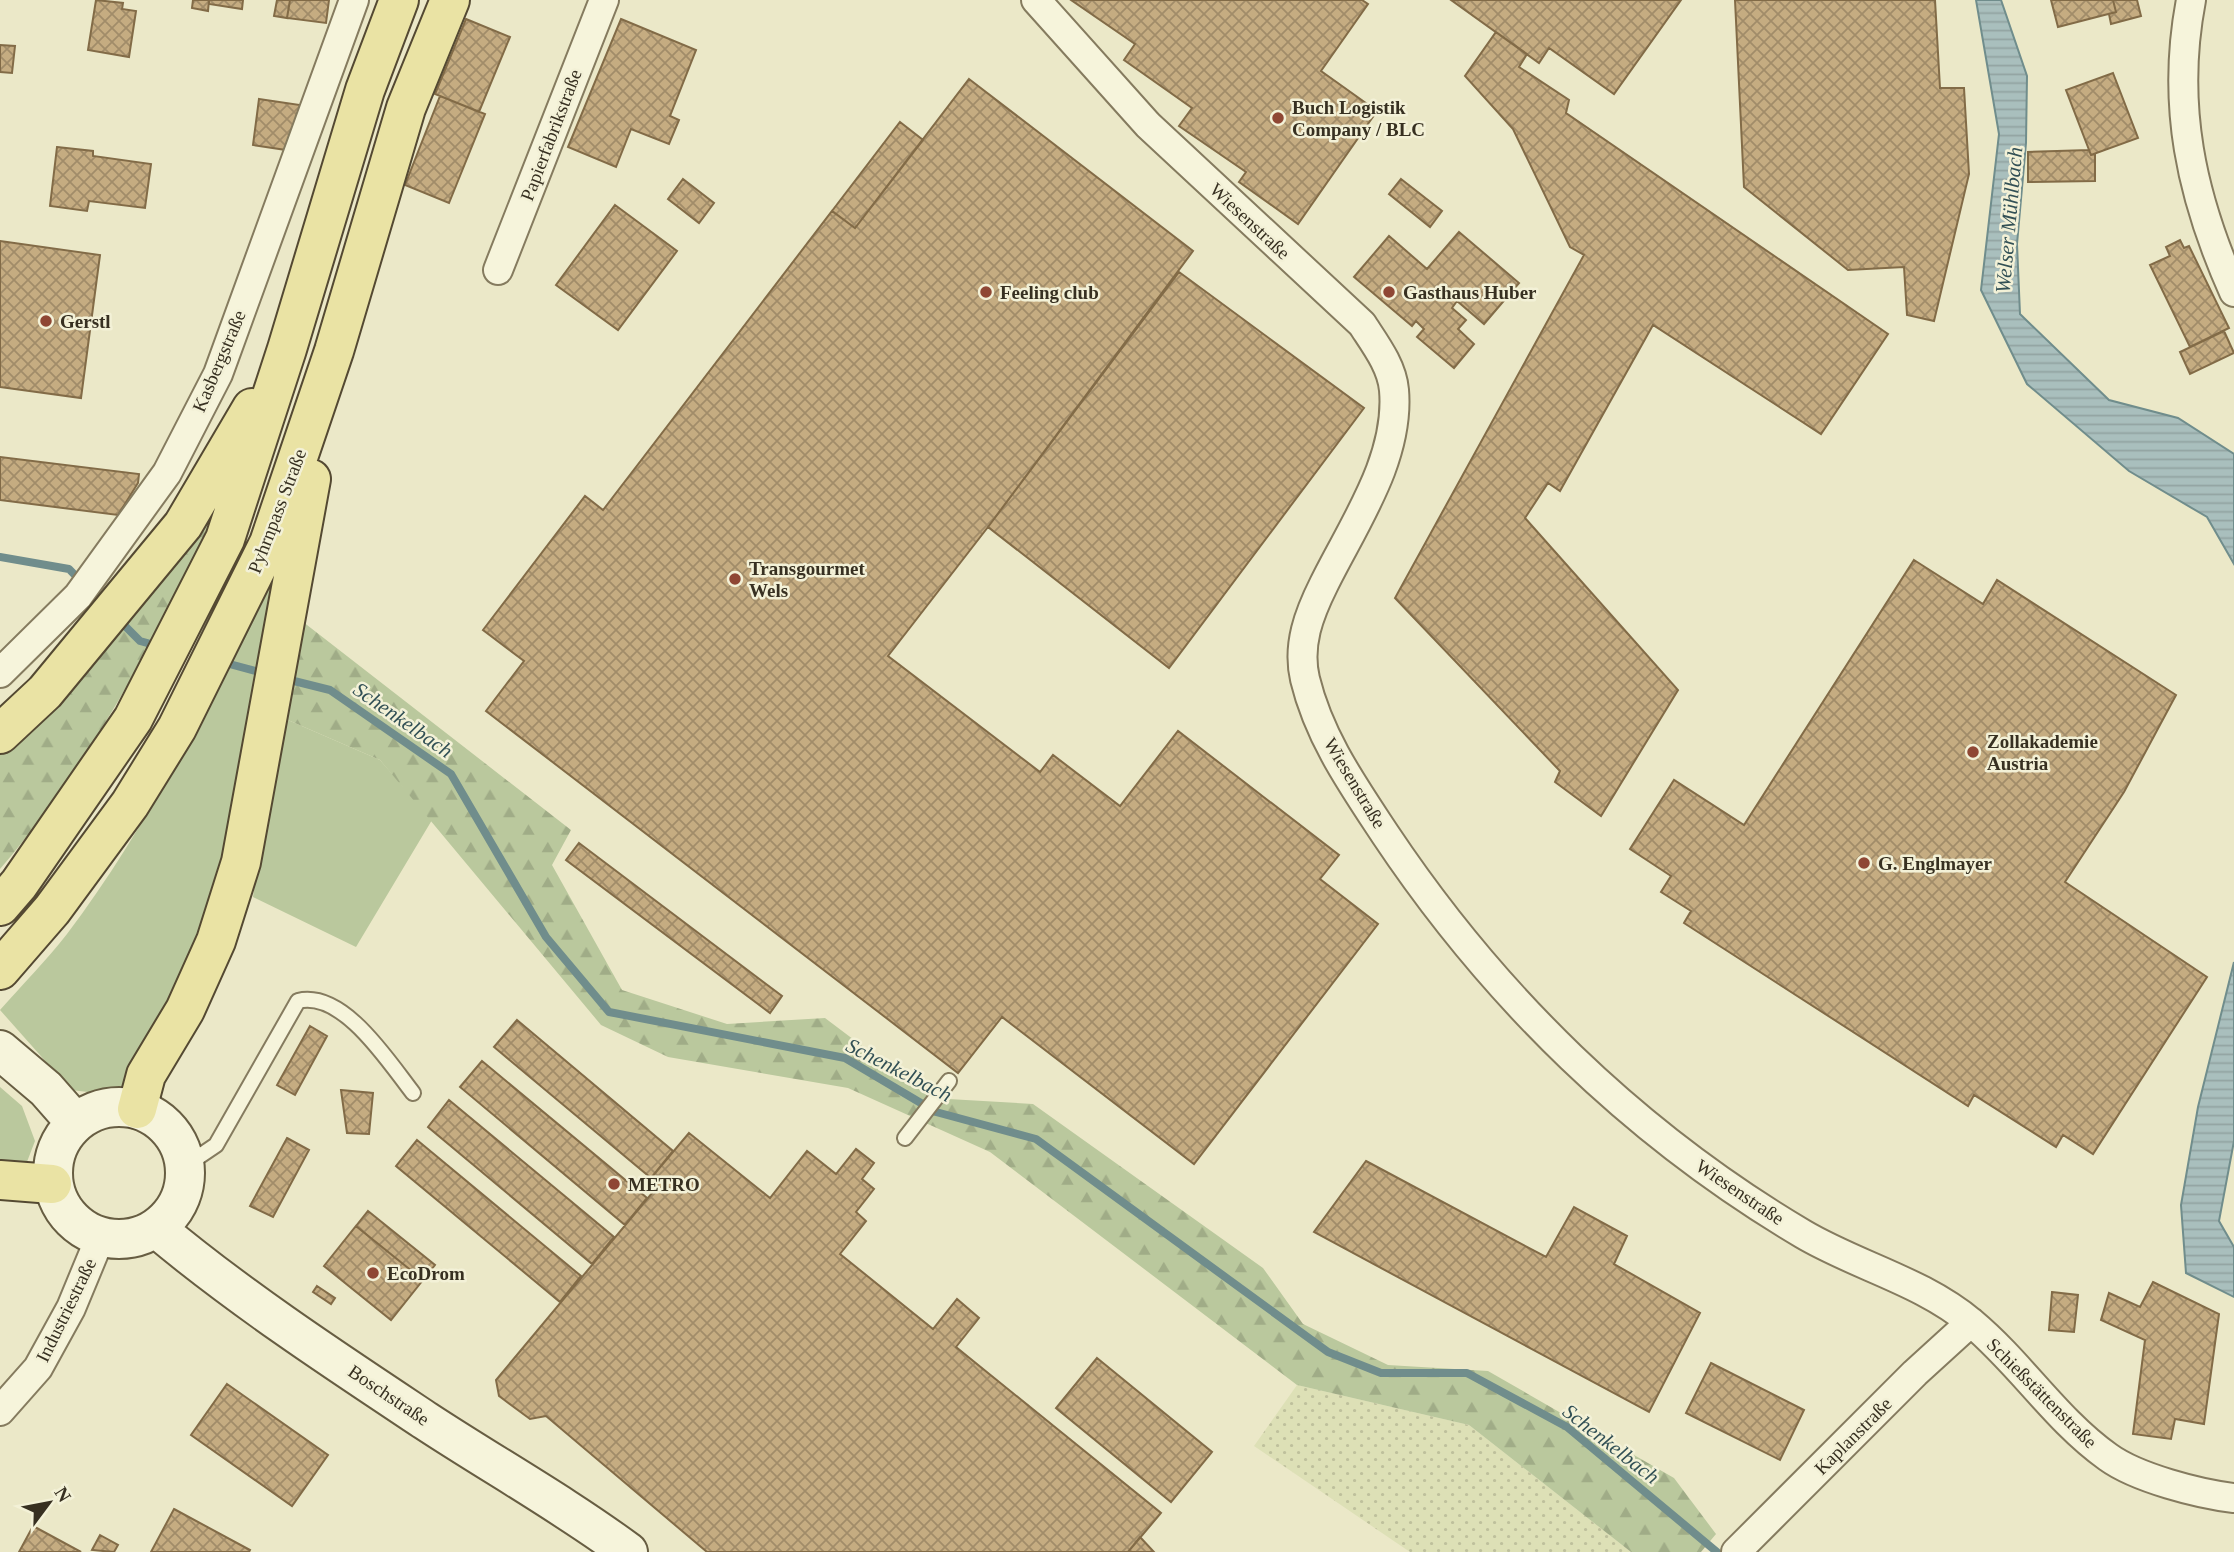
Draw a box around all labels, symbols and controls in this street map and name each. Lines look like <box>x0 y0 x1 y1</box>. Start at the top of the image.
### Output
street label: Papierfabrikstraße <box>516 66 586 204</box>
place label: Buch Logistik Company / BLC <box>1292 97 1425 140</box>
marker: Buch Logistik Company / BLC <box>1270 110 1286 126</box>
water label: Welser Mühlbach <box>1991 146 2027 294</box>
street label: Wiesenstraße <box>1206 179 1294 263</box>
place label: Feeling club <box>1000 282 1099 303</box>
place label: Gasthaus Huber <box>1403 282 1537 303</box>
marker: Feeling club <box>978 284 994 300</box>
marker: Gasthaus Huber <box>1381 284 1397 300</box>
street label: Kasbergstraße <box>188 307 250 415</box>
place label: Gerstl <box>60 311 111 332</box>
marker: Gerstl <box>38 313 54 329</box>
street label: Pyhrnpass Straße <box>244 446 310 576</box>
place label: Transgourmet Wels <box>749 558 865 601</box>
marker: Transgourmet Wels <box>727 571 743 587</box>
water label: Schenkelbach <box>349 677 457 763</box>
place label: Zollakademie Austria <box>1987 731 2098 774</box>
street label: Wiesenstraße <box>1320 734 1390 832</box>
marker: Zollakademie Austria <box>1965 744 1981 760</box>
place label: G. Englmayer <box>1878 853 1993 874</box>
marker: G. Englmayer <box>1856 855 1872 871</box>
water label: Schenkelbach <box>842 1033 956 1107</box>
street label: Wiesenstraße <box>1692 1155 1788 1229</box>
place label: METRO <box>628 1174 700 1195</box>
marker: METRO <box>606 1176 622 1192</box>
street label: Industriestraße <box>32 1255 100 1365</box>
place label: EcoDrom <box>387 1263 465 1284</box>
marker: EcoDrom <box>365 1265 381 1281</box>
street label: Schießstättenstraße <box>1983 1334 2101 1452</box>
street label: Boschstraße <box>345 1360 433 1430</box>
street label: Kaplanstraße <box>1810 1393 1896 1479</box>
water label: Schenkelbach <box>1558 1399 1664 1489</box>
north arrow <box>14 1468 84 1538</box>
text: N <box>50 1483 76 1506</box>

